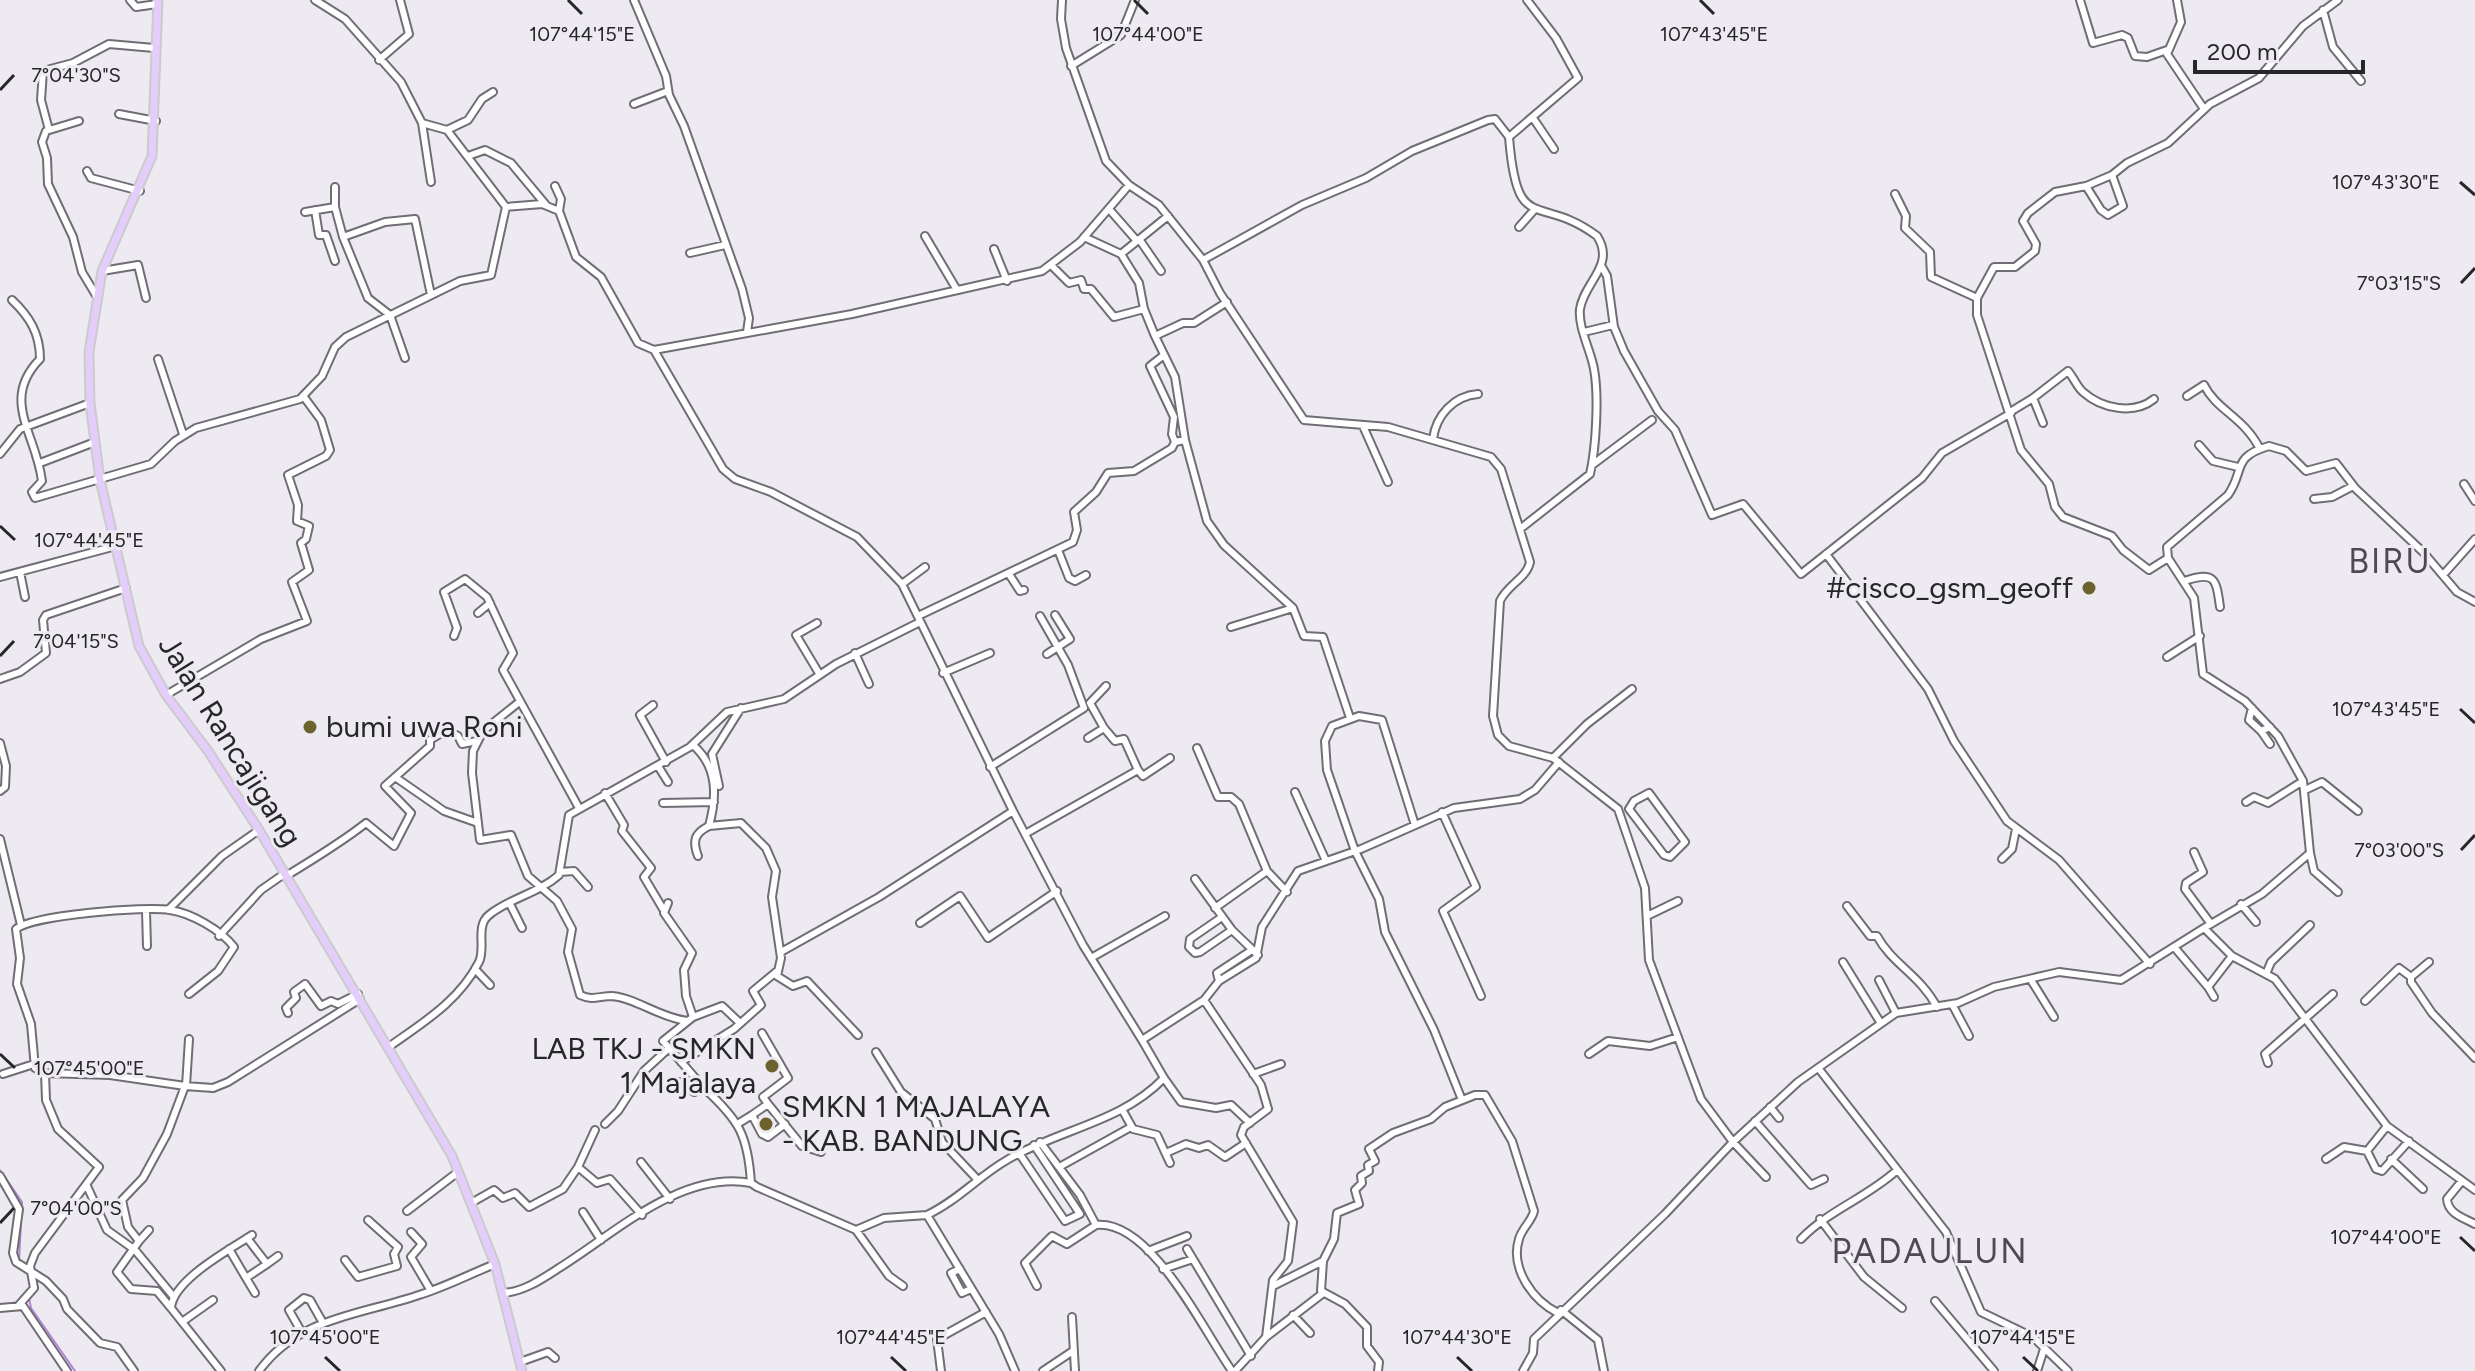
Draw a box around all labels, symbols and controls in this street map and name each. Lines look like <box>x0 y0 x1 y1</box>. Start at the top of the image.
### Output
text: 107°44'15"E <box>529 22 635 46</box>
text: 107°44'00"E <box>1092 22 1204 46</box>
text: 107°43'45"E <box>1660 22 1768 46</box>
scale bar <box>2195 24 2363 74</box>
text: 200 m <box>2207 37 2278 66</box>
text: 7°04'30"S <box>31 63 121 87</box>
text: 107°43'30"E <box>2332 170 2440 194</box>
text: 7°03'15"S <box>2357 271 2441 295</box>
text: 107°44'45"E <box>34 528 144 552</box>
district label: BIRU <box>2348 541 2432 582</box>
place label: #cisco_gsm_geoff <box>1826 569 2073 606</box>
marker: #cisco_gsm_geoff <box>2080 579 2098 597</box>
text: 7°04'15"S <box>33 629 119 653</box>
street label: Jalan Rancajigang <box>151 629 310 853</box>
text: 107°43'45"E <box>2332 697 2440 721</box>
place label: bumi uwa Roni <box>326 708 523 745</box>
marker: bumi uwa Roni <box>301 718 319 736</box>
text: 7°03'00"S <box>2354 838 2444 862</box>
place label: LAB TKJ - SMKN 1 Majalaya <box>531 1030 756 1101</box>
text: 107°45'00"E <box>34 1056 145 1080</box>
marker: LAB TKJ - SMKN 1 Majalaya <box>763 1057 781 1075</box>
place label: SMKN 1 MAJALAYA - KAB. BANDUNG <box>782 1088 1051 1159</box>
marker: SMKN 1 MAJALAYA - KAB. BANDUNG <box>757 1115 775 1133</box>
text: 7°04'00"S <box>30 1196 122 1220</box>
text: 107°44'00"E <box>2330 1225 2442 1249</box>
district label: PADAULUN <box>1831 1231 2029 1272</box>
text: 107°45'00"E <box>270 1325 381 1349</box>
text: 107°44'45"E <box>836 1325 946 1349</box>
text: 107°44'30"E <box>1402 1325 1512 1349</box>
text: 107°44'15"E <box>1970 1325 2076 1349</box>

